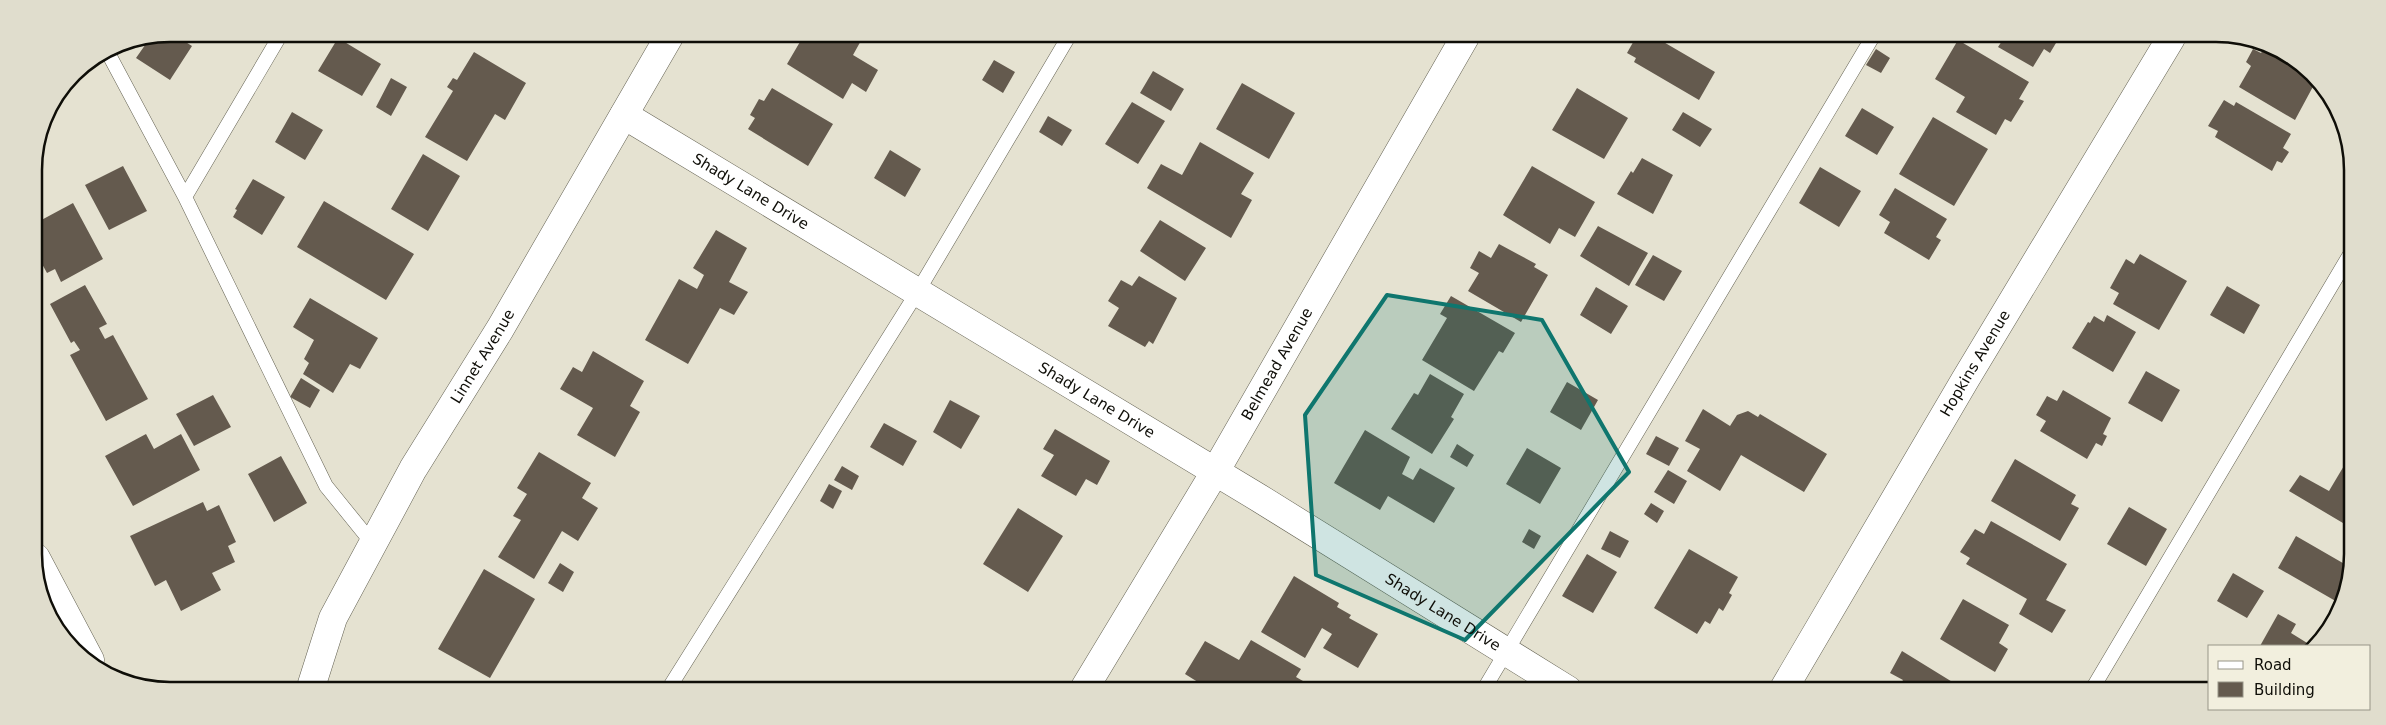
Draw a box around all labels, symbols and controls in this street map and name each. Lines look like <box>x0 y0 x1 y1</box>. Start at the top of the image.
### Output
street label: Shady Lane Drive <box>689 149 812 233</box>
street label: Belmead Avenue <box>1238 305 1316 424</box>
street label: Linnet Avenue <box>447 306 518 407</box>
street label: Hopkins Avenue <box>1937 307 2014 420</box>
street label: Shady Lane Drive <box>1035 358 1158 442</box>
street label: Shady Lane Drive <box>1382 570 1504 655</box>
legend <box>2208 645 2371 710</box>
text: Road <box>2254 656 2292 674</box>
text: Building <box>2254 681 2315 699</box>

